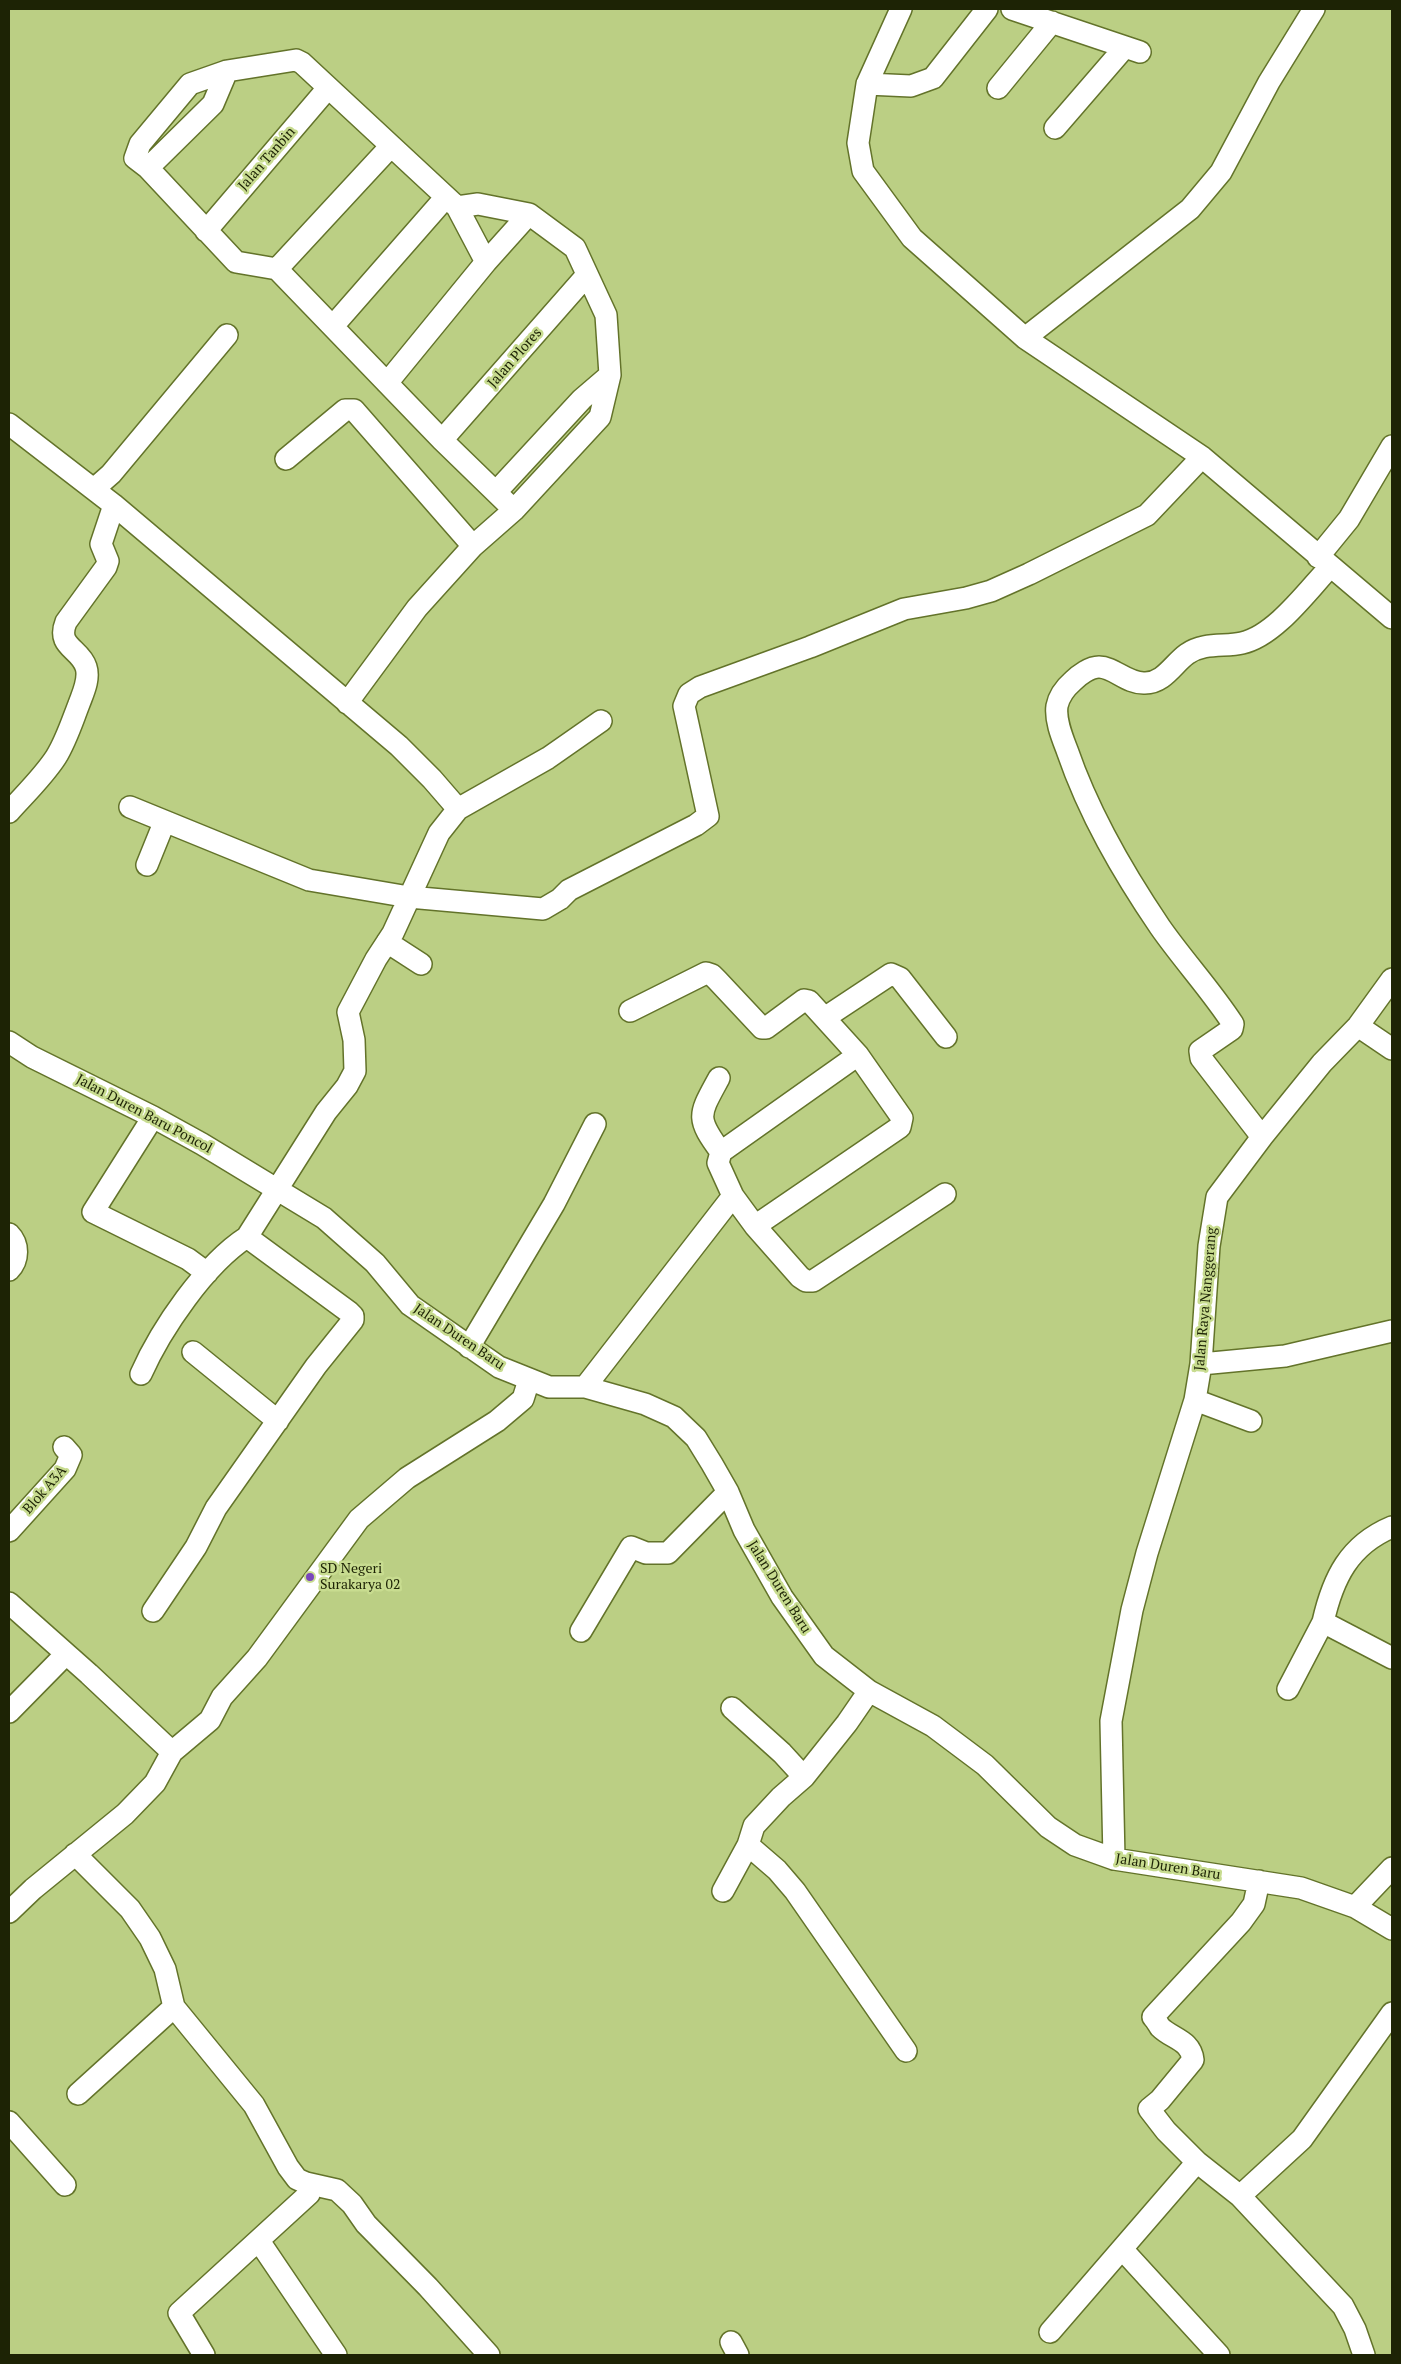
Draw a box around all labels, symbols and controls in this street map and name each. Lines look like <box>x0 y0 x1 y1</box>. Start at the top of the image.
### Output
street label: Jalan Tanbin <box>235 124 299 194</box>
street label: Jalan Plores <box>485 325 545 391</box>
street label: Jalan Duren Baru Poncol <box>73 1071 215 1157</box>
street label: Jalan Raya Nanggerang <box>1191 1227 1221 1371</box>
street label: Jalan Duren Baru <box>410 1300 508 1374</box>
street label: Blok A3A <box>20 1463 70 1517</box>
street label: Jalan Duren Baru <box>744 1538 814 1636</box>
place label: SD Negeri Surakarya 02 <box>320 1561 400 1594</box>
marker: SD Negeri Surakarya 02 <box>304 1571 316 1583</box>
street label: Jalan Duren Baru <box>1114 1850 1222 1884</box>

